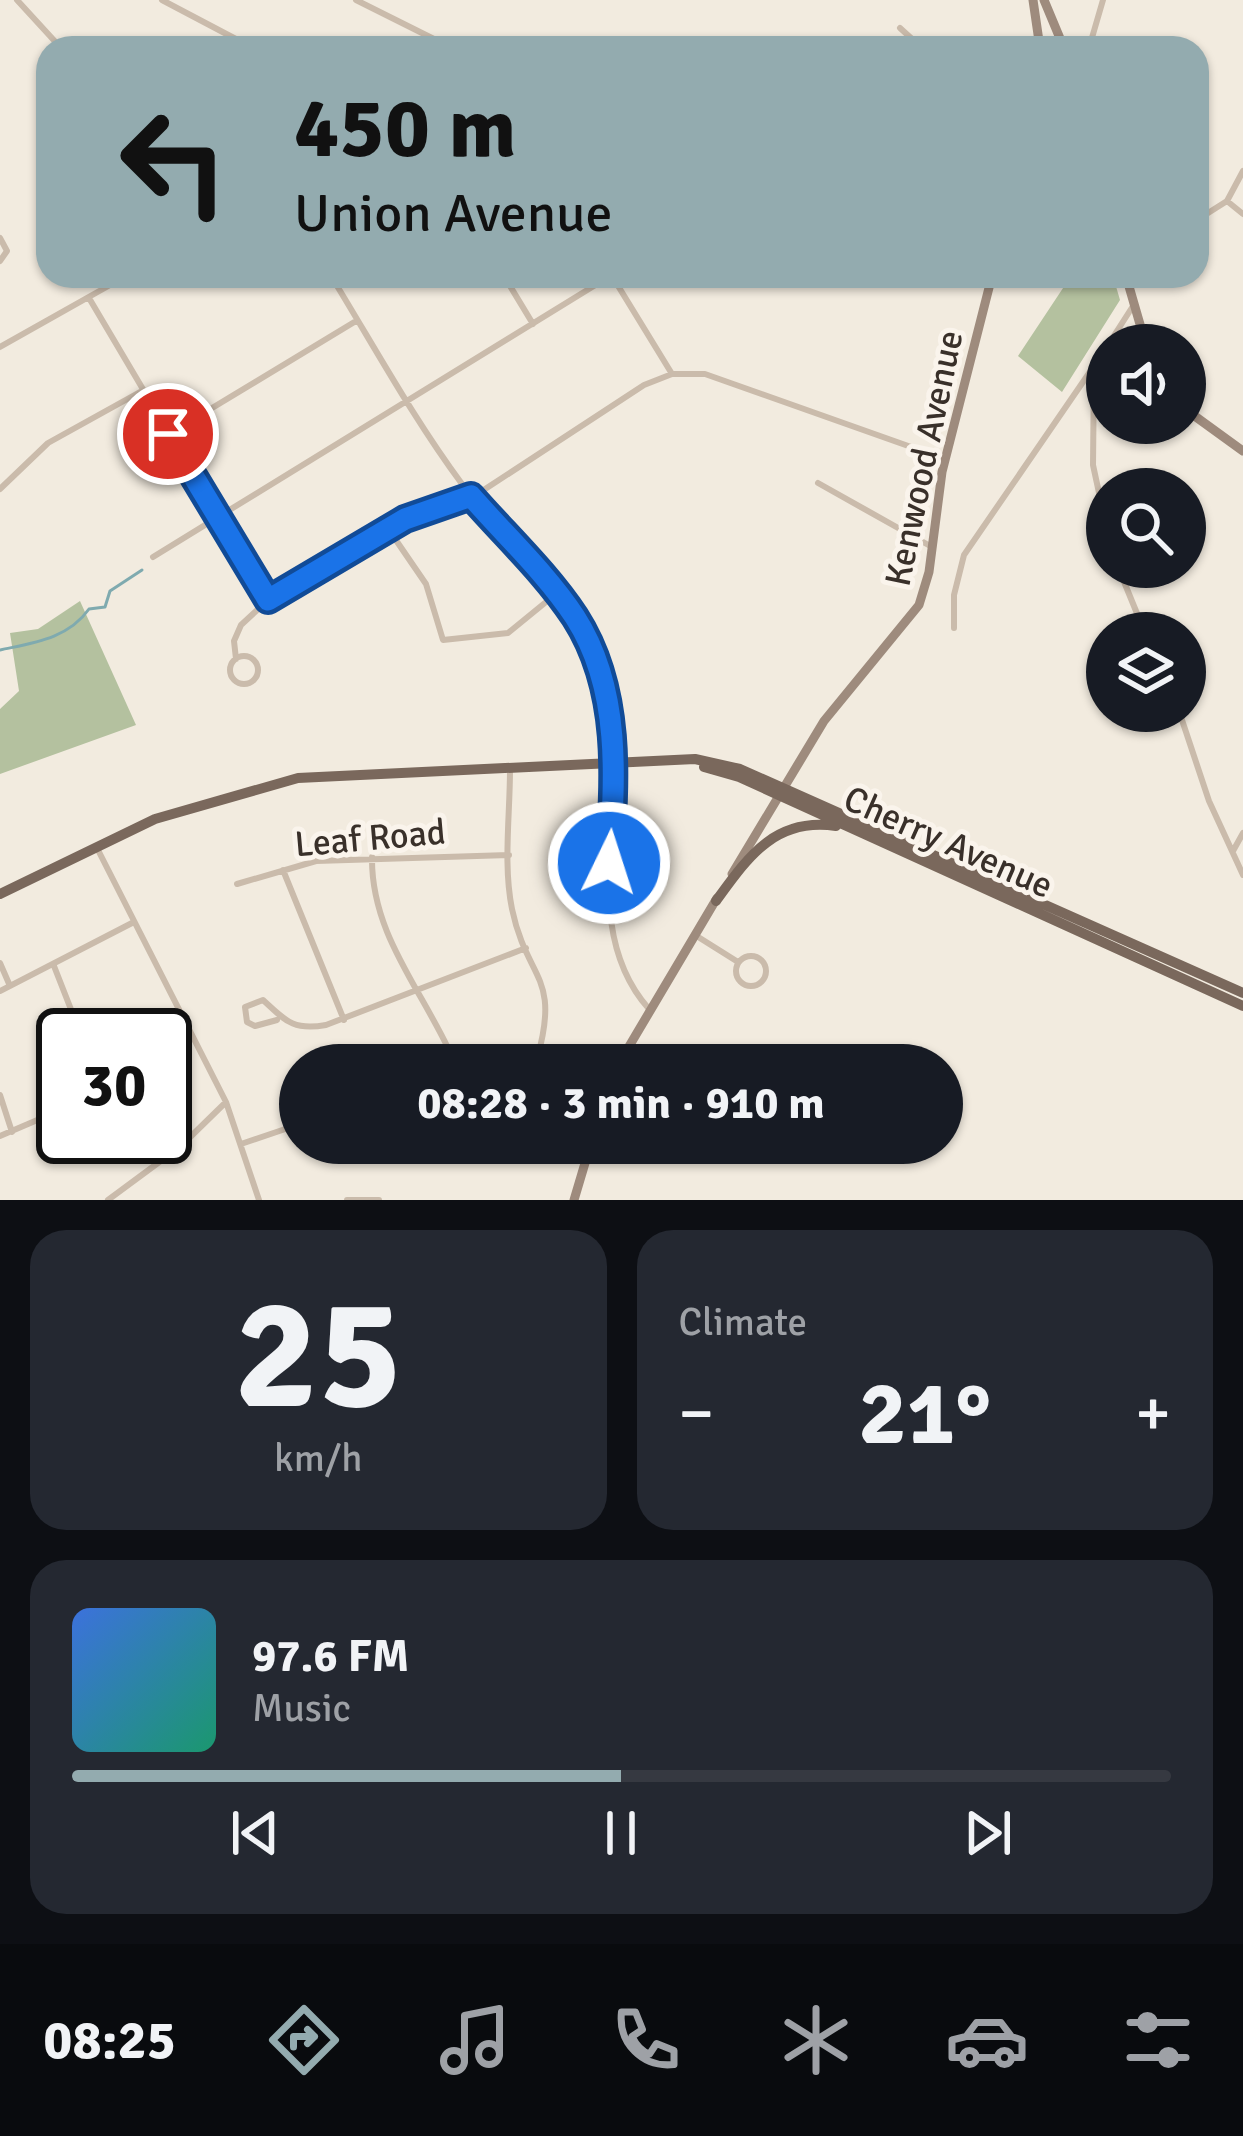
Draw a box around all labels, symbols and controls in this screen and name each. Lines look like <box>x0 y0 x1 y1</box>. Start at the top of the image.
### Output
text: 450 m <box>294 77 516 181</box>
icon: left <box>96 84 252 240</box>
text: Union Avenue <box>294 180 613 247</box>
map controls <box>1086 324 1206 732</box>
button: sound <box>1086 324 1206 444</box>
street label: Kenwood Avenue <box>875 326 974 590</box>
pin <box>117 383 219 485</box>
icon: arrive <box>135 401 201 467</box>
button: search <box>1086 468 1206 588</box>
button: layers <box>1086 612 1206 732</box>
street label: Cherry Avenue <box>837 776 1060 909</box>
position arrow <box>546 800 672 926</box>
street label: Leaf Road <box>293 809 447 867</box>
speed limit sign: 30 <box>36 1008 192 1164</box>
text: 08:28 · 3 min · 910 m <box>417 1076 825 1131</box>
text: 25 <box>234 1259 402 1452</box>
text: Climate <box>679 1298 807 1346</box>
text: 21° <box>858 1358 991 1469</box>
text: − <box>679 1373 714 1454</box>
text: + <box>1135 1373 1171 1454</box>
text: km/h <box>274 1434 362 1482</box>
text: 97.6 FM <box>252 1629 409 1684</box>
text: Music <box>252 1684 351 1732</box>
icon: previous <box>222 1800 288 1866</box>
icon: pause <box>588 1800 654 1866</box>
icon: next <box>955 1800 1021 1866</box>
icon: directions <box>262 1998 346 2082</box>
icon: music <box>433 1998 517 2082</box>
icon: phone <box>604 1998 688 2082</box>
icon: climate <box>774 1998 858 2082</box>
icon: car <box>945 1998 1029 2082</box>
icon: filters <box>1116 1998 1200 2082</box>
text: 08:25 <box>43 2007 176 2074</box>

